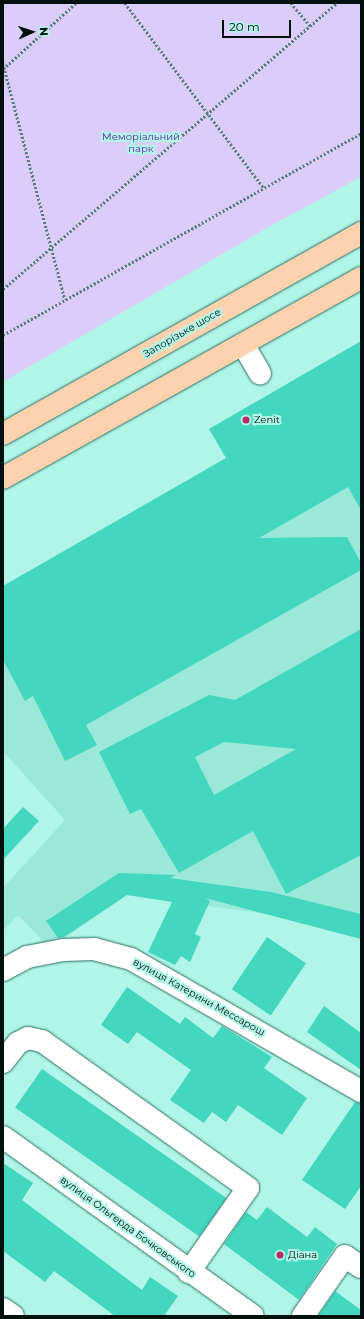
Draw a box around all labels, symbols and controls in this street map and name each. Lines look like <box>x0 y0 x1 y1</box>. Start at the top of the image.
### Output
north arrow <box>12 12 52 52</box>
scale bar <box>224 12 293 38</box>
text: 20 m <box>229 19 260 34</box>
text: N <box>37 27 51 36</box>
park label: Меморіальний парк <box>102 130 180 154</box>
street label: Запорізьке шосе <box>141 306 223 360</box>
place label: Zenit <box>254 414 280 426</box>
marker: Zenit <box>241 415 251 425</box>
street label: вулиця Катерини Мессарош <box>131 956 267 1038</box>
street label: вулиця Ольгерда Бочковського <box>58 1174 198 1280</box>
place label: Діана <box>288 1249 317 1261</box>
marker: Діана <box>275 1250 285 1260</box>

